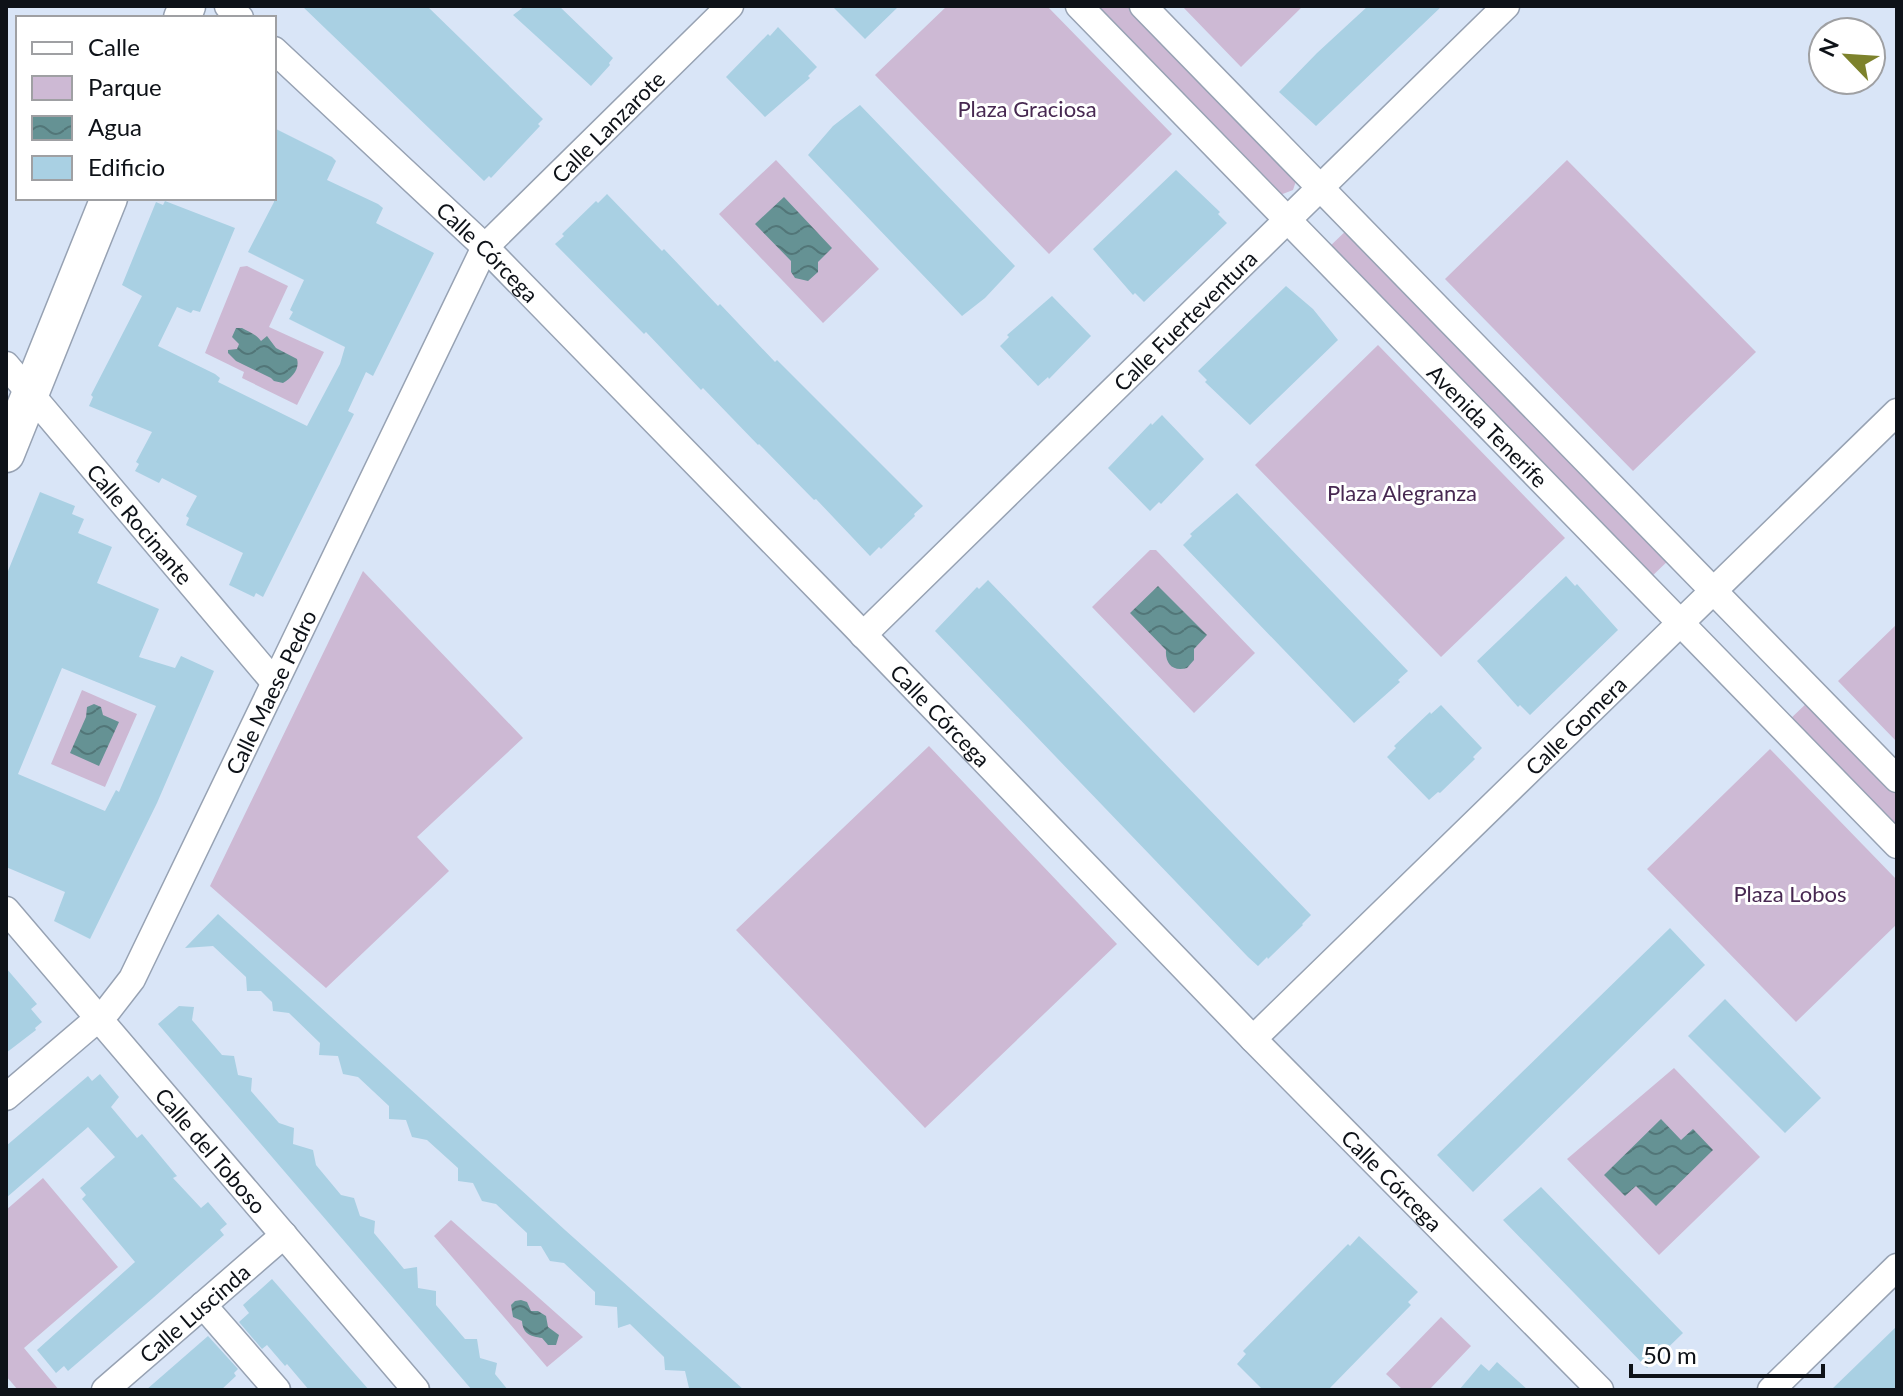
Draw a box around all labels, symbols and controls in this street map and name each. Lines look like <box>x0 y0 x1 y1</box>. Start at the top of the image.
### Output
legend <box>16 16 276 200</box>
north arrow <box>1807 16 1887 96</box>
text: Calle <box>88 32 140 61</box>
text: N <box>1813 34 1844 61</box>
street label: Calle Lanzarote <box>545 65 670 188</box>
text: Parque <box>88 72 162 101</box>
park label: Plaza Graciosa <box>957 95 1097 122</box>
text: Agua <box>88 112 142 141</box>
text: Edificio <box>88 152 165 181</box>
street label: Calle Córcega <box>431 196 545 308</box>
street label: Calle Fuerteventura <box>1107 244 1262 396</box>
street label: Avenida Tenerife <box>1422 359 1554 493</box>
street label: Calle Rocinante <box>82 458 199 590</box>
park label: Plaza Alegranza <box>1327 479 1477 506</box>
street label: Calle Maese Pedro <box>219 605 322 779</box>
street label: Calle Córcega <box>885 658 996 772</box>
street label: Calle Gomera <box>1519 670 1632 780</box>
park label: Plaza Lobos <box>1733 880 1847 907</box>
street label: Calle del Toboso <box>150 1082 273 1219</box>
street label: Calle Córcega <box>1336 1123 1448 1236</box>
street label: Calle Luscinda <box>134 1258 255 1368</box>
scale bar <box>1631 1328 1823 1378</box>
text: 50 m <box>1643 1340 1697 1369</box>

